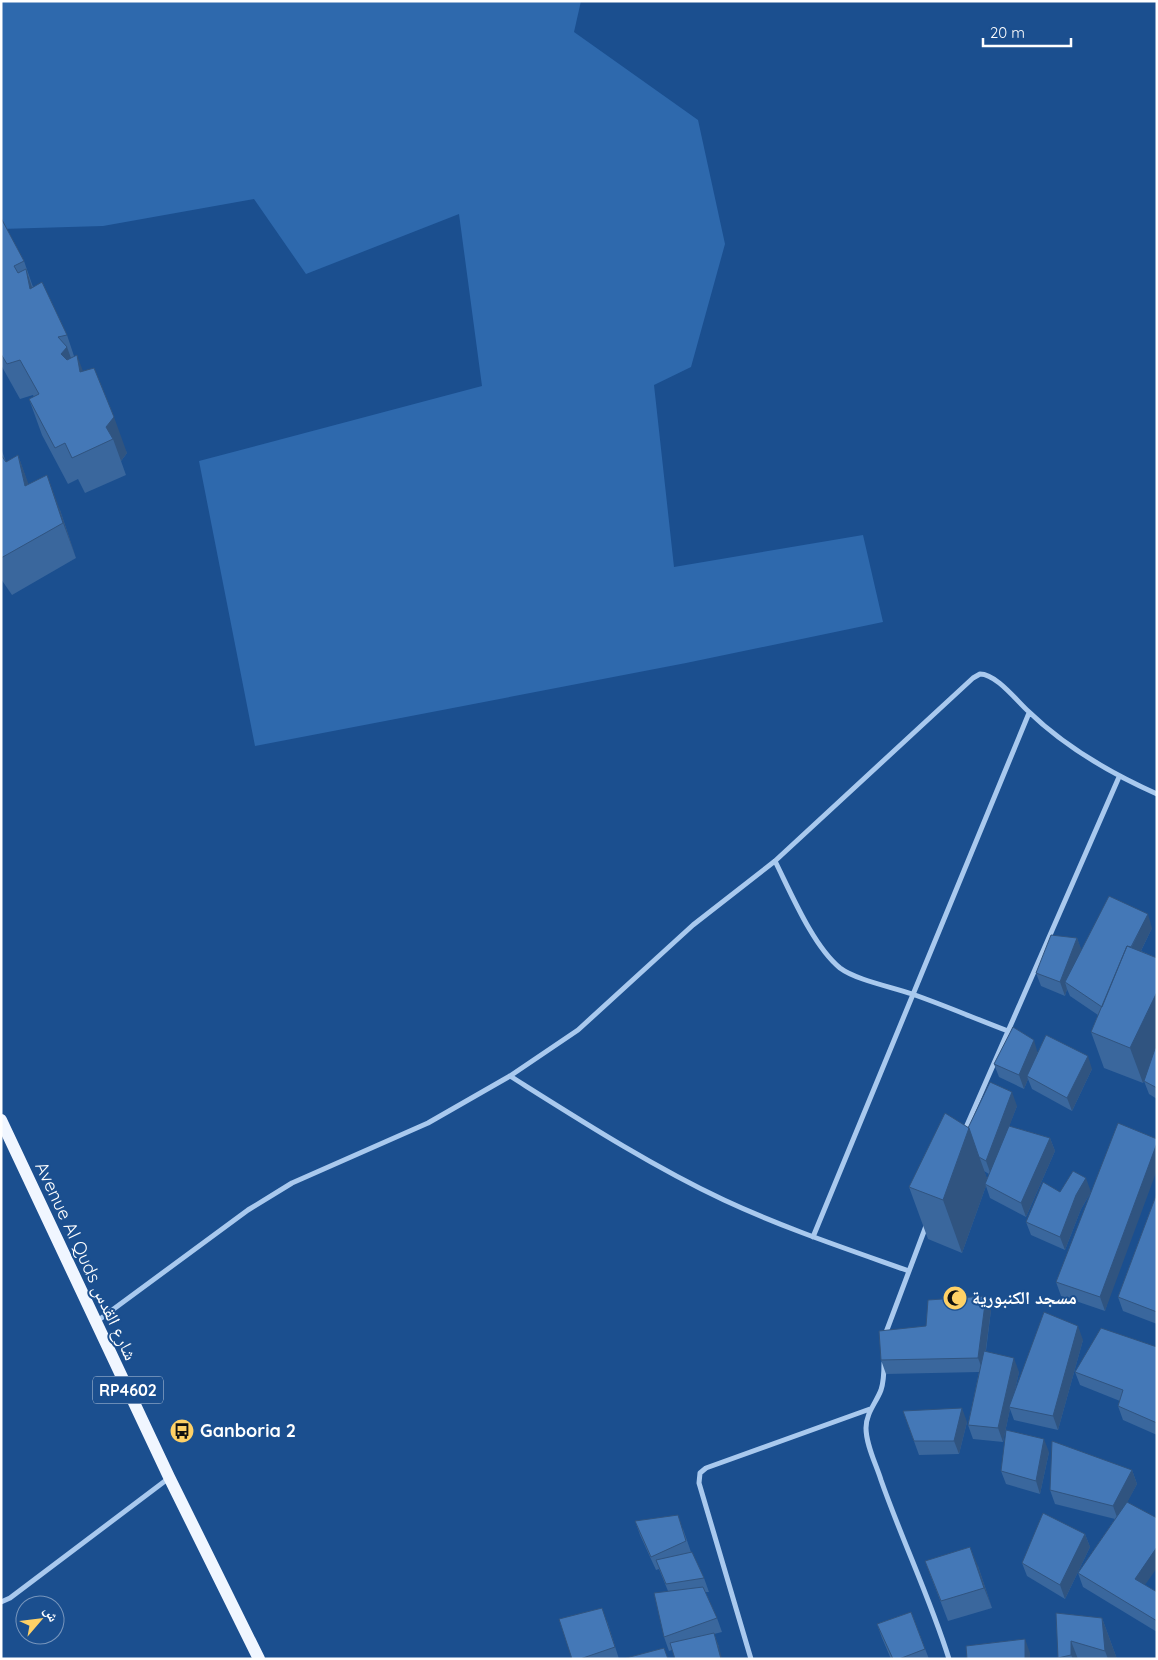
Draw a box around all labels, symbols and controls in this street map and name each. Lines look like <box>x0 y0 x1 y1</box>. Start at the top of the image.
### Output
scale bar <box>983 15 1070 47</box>
text: 20 m <box>990 23 1025 42</box>
street label: Avenue Al Quds شارع القدس <box>30 1158 143 1364</box>
mosque icon: مسجد الكنبورية <box>942 1285 968 1311</box>
place label: مسجد الكنبورية <box>972 1286 1077 1309</box>
road number: RP4602 <box>93 1376 163 1404</box>
bus stop icon: Ganboria 2 <box>169 1418 195 1444</box>
place label: Ganboria 2 <box>200 1419 296 1442</box>
north arrow <box>15 1595 65 1645</box>
text: ش <box>40 1603 63 1625</box>

